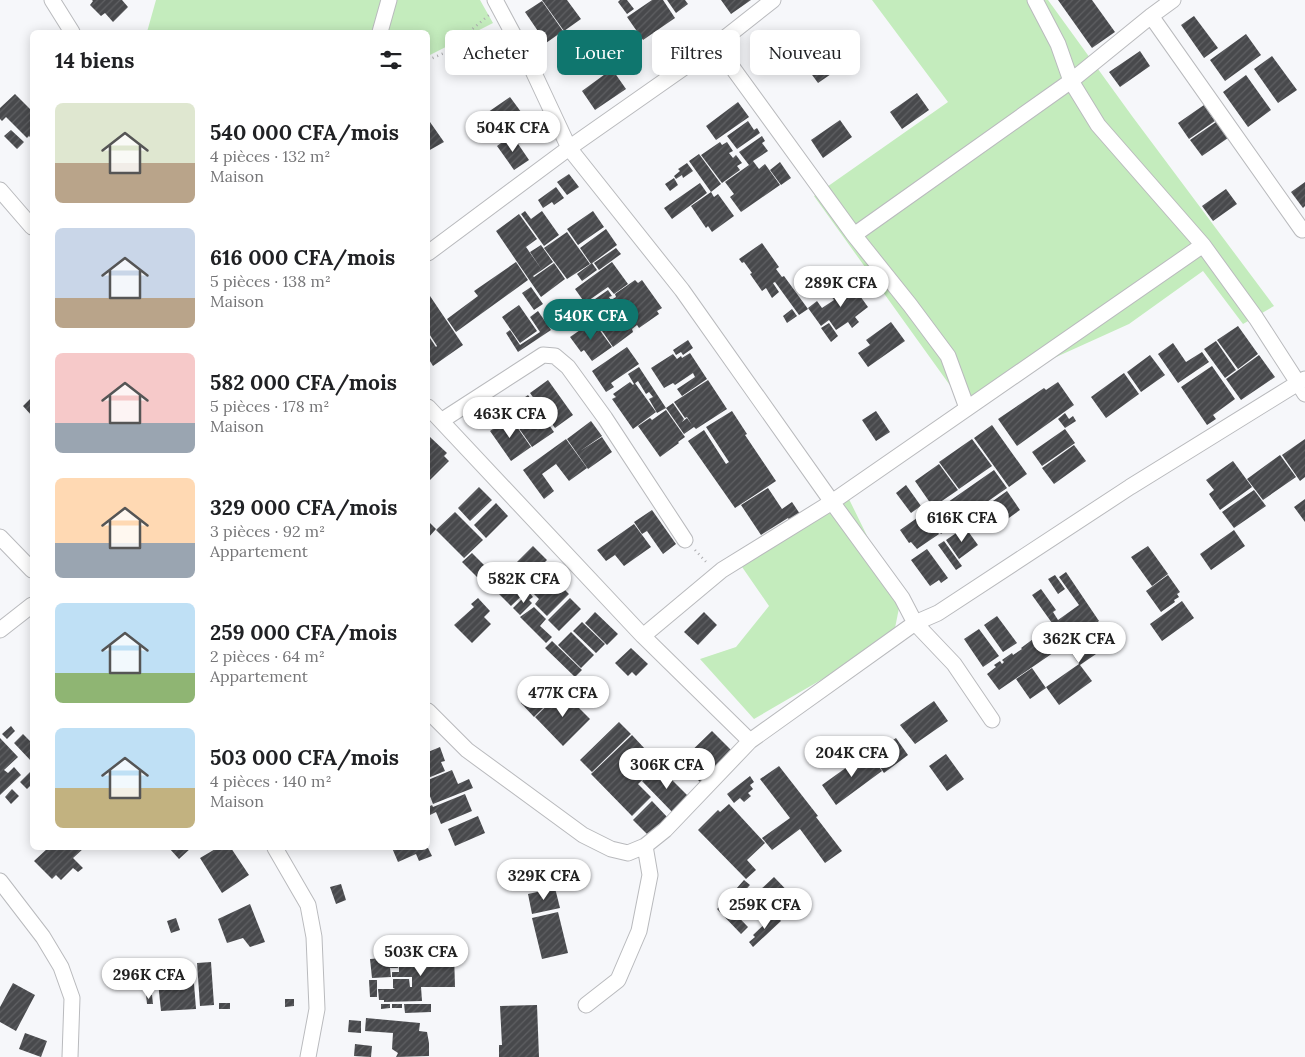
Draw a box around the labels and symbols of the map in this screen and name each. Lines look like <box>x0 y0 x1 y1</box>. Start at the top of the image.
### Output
pin: 504K CFA <box>461 110 565 153</box>
pin: 289K CFA <box>789 266 893 308</box>
pin: 540K CFA <box>539 298 643 341</box>
pin: 463K CFA <box>458 396 562 439</box>
pin: 616K CFA <box>910 500 1014 543</box>
pin: 582K CFA <box>472 562 576 604</box>
pin: 362K CFA <box>1027 622 1131 664</box>
pin: 477K CFA <box>511 676 615 718</box>
pin: 204K CFA <box>800 736 904 778</box>
pin: 306K CFA <box>615 748 719 790</box>
pin: 329K CFA <box>492 858 596 901</box>
pin: 259K CFA <box>713 888 817 930</box>
pin: 503K CFA <box>369 934 473 977</box>
pin: 296K CFA <box>97 958 201 1000</box>

